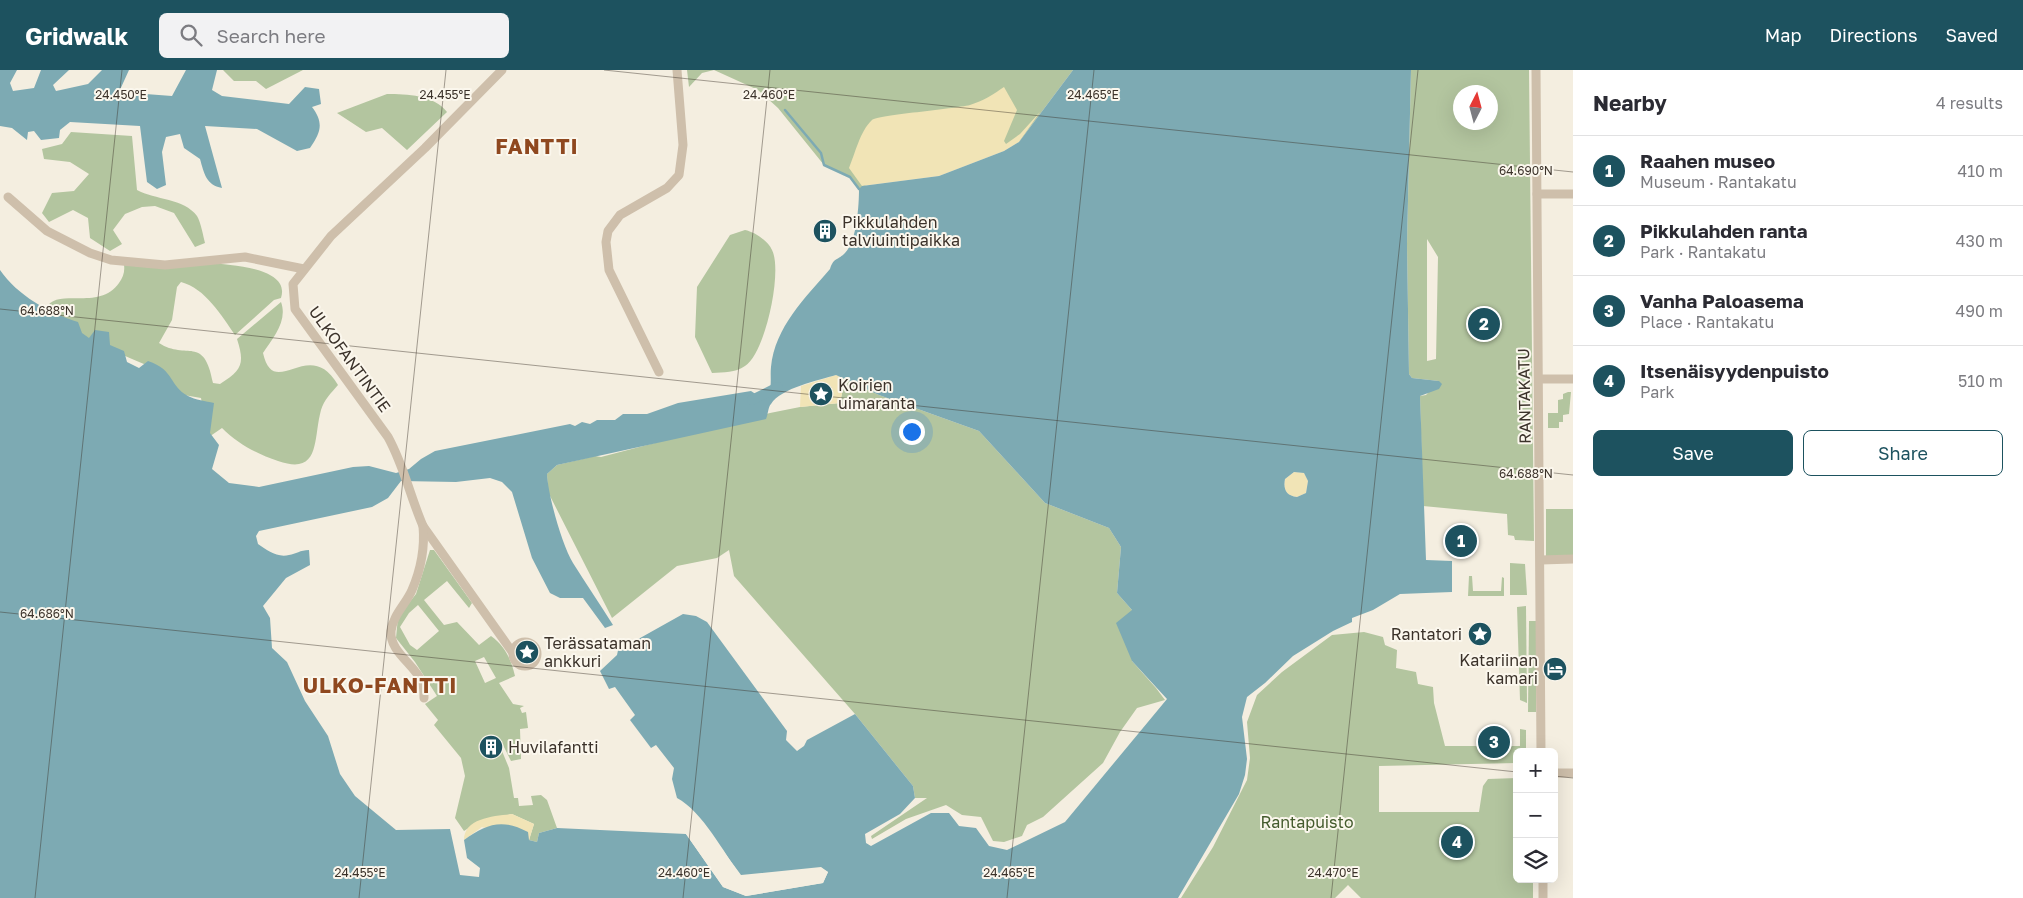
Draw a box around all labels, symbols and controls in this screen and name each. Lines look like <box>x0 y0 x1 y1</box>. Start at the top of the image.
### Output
search box <box>159 13 509 58</box>
text: Gridwalk <box>25 21 129 50</box>
icon: search <box>177 21 205 49</box>
text: Search here <box>217 24 325 47</box>
text: Map <box>1765 24 1801 46</box>
text: Directions <box>1829 24 1917 46</box>
text: Saved <box>1945 24 1998 46</box>
north arrow <box>1453 85 1498 130</box>
text: 24.450°E <box>95 87 147 102</box>
text: 24.455°E <box>419 87 471 102</box>
text: 24.460°E <box>743 87 795 102</box>
text: 24.465°E <box>1067 87 1119 102</box>
text: Nearby <box>1593 90 1667 116</box>
text: 4 results <box>1936 93 2003 113</box>
district label: FANTTI <box>495 133 579 159</box>
text: Raahen museo <box>1640 149 1775 172</box>
text: 1 <box>1605 161 1613 181</box>
text: 410 m <box>1957 161 2003 181</box>
text: 64.690°N <box>1499 163 1553 178</box>
text: Museum · Rantakatu <box>1640 172 1797 192</box>
place label: Pikkulahden talviuintipaikka <box>842 212 960 250</box>
building icon: Pikkulahden talviuintipaikka <box>812 218 838 244</box>
text: Pikkulahden ranta <box>1640 219 1808 242</box>
text: 2 <box>1604 231 1614 251</box>
text: 430 m <box>1956 231 2003 251</box>
text: Park · Rantakatu <box>1640 242 1766 262</box>
text: Vanha Paloasema <box>1640 289 1804 312</box>
text: 3 <box>1604 301 1614 321</box>
text: 490 m <box>1955 301 2003 321</box>
street label: ULKOFANTINTIE <box>305 302 395 416</box>
text: 64.688°N <box>20 303 74 318</box>
pin: 2 <box>1468 305 1500 343</box>
text: Place · Rantakatu <box>1640 312 1774 332</box>
street label: RANTAKATU <box>1513 348 1535 444</box>
text: Itsenäisyydenpuisto <box>1640 359 1829 382</box>
text: 4 <box>1604 371 1614 391</box>
text: 510 m <box>1958 371 2003 391</box>
place label: Koirien uimaranta <box>838 375 915 413</box>
place icon: Koirien uimaranta <box>808 381 834 407</box>
text: Park <box>1640 382 1675 402</box>
your location <box>899 419 925 445</box>
button: Save <box>1593 430 1793 476</box>
button: Share <box>1803 430 2003 476</box>
text: 64.688°N <box>1499 466 1553 481</box>
pin: 1 <box>1445 522 1477 560</box>
text: 64.686°N <box>20 606 74 621</box>
place icon: Rantatori <box>1467 621 1493 647</box>
place label: Rantatori <box>1391 624 1462 644</box>
place label: Terässataman ankkuri <box>544 633 651 671</box>
place icon: Terässataman ankkuri <box>514 639 540 665</box>
place label: Katariinan kamari <box>1459 650 1538 688</box>
hotel icon: Katariinan kamari <box>1542 656 1568 682</box>
district label: ULKO-FANTTI <box>303 672 457 698</box>
pin: 3 <box>1478 723 1510 761</box>
building icon: Huvilafantti <box>478 734 504 760</box>
place label: Huvilafantti <box>508 737 598 757</box>
map controls <box>1513 748 1558 883</box>
button: + <box>1513 748 1558 793</box>
button: − <box>1513 793 1558 838</box>
park label: Rantapuisto <box>1260 812 1354 832</box>
pin: 4 <box>1441 823 1473 861</box>
button: layers <box>1513 838 1558 883</box>
text: 24.455°E <box>334 865 386 880</box>
text: 24.460°E <box>658 865 710 880</box>
text: 24.465°E <box>983 865 1035 880</box>
text: 24.470°E <box>1307 865 1359 880</box>

